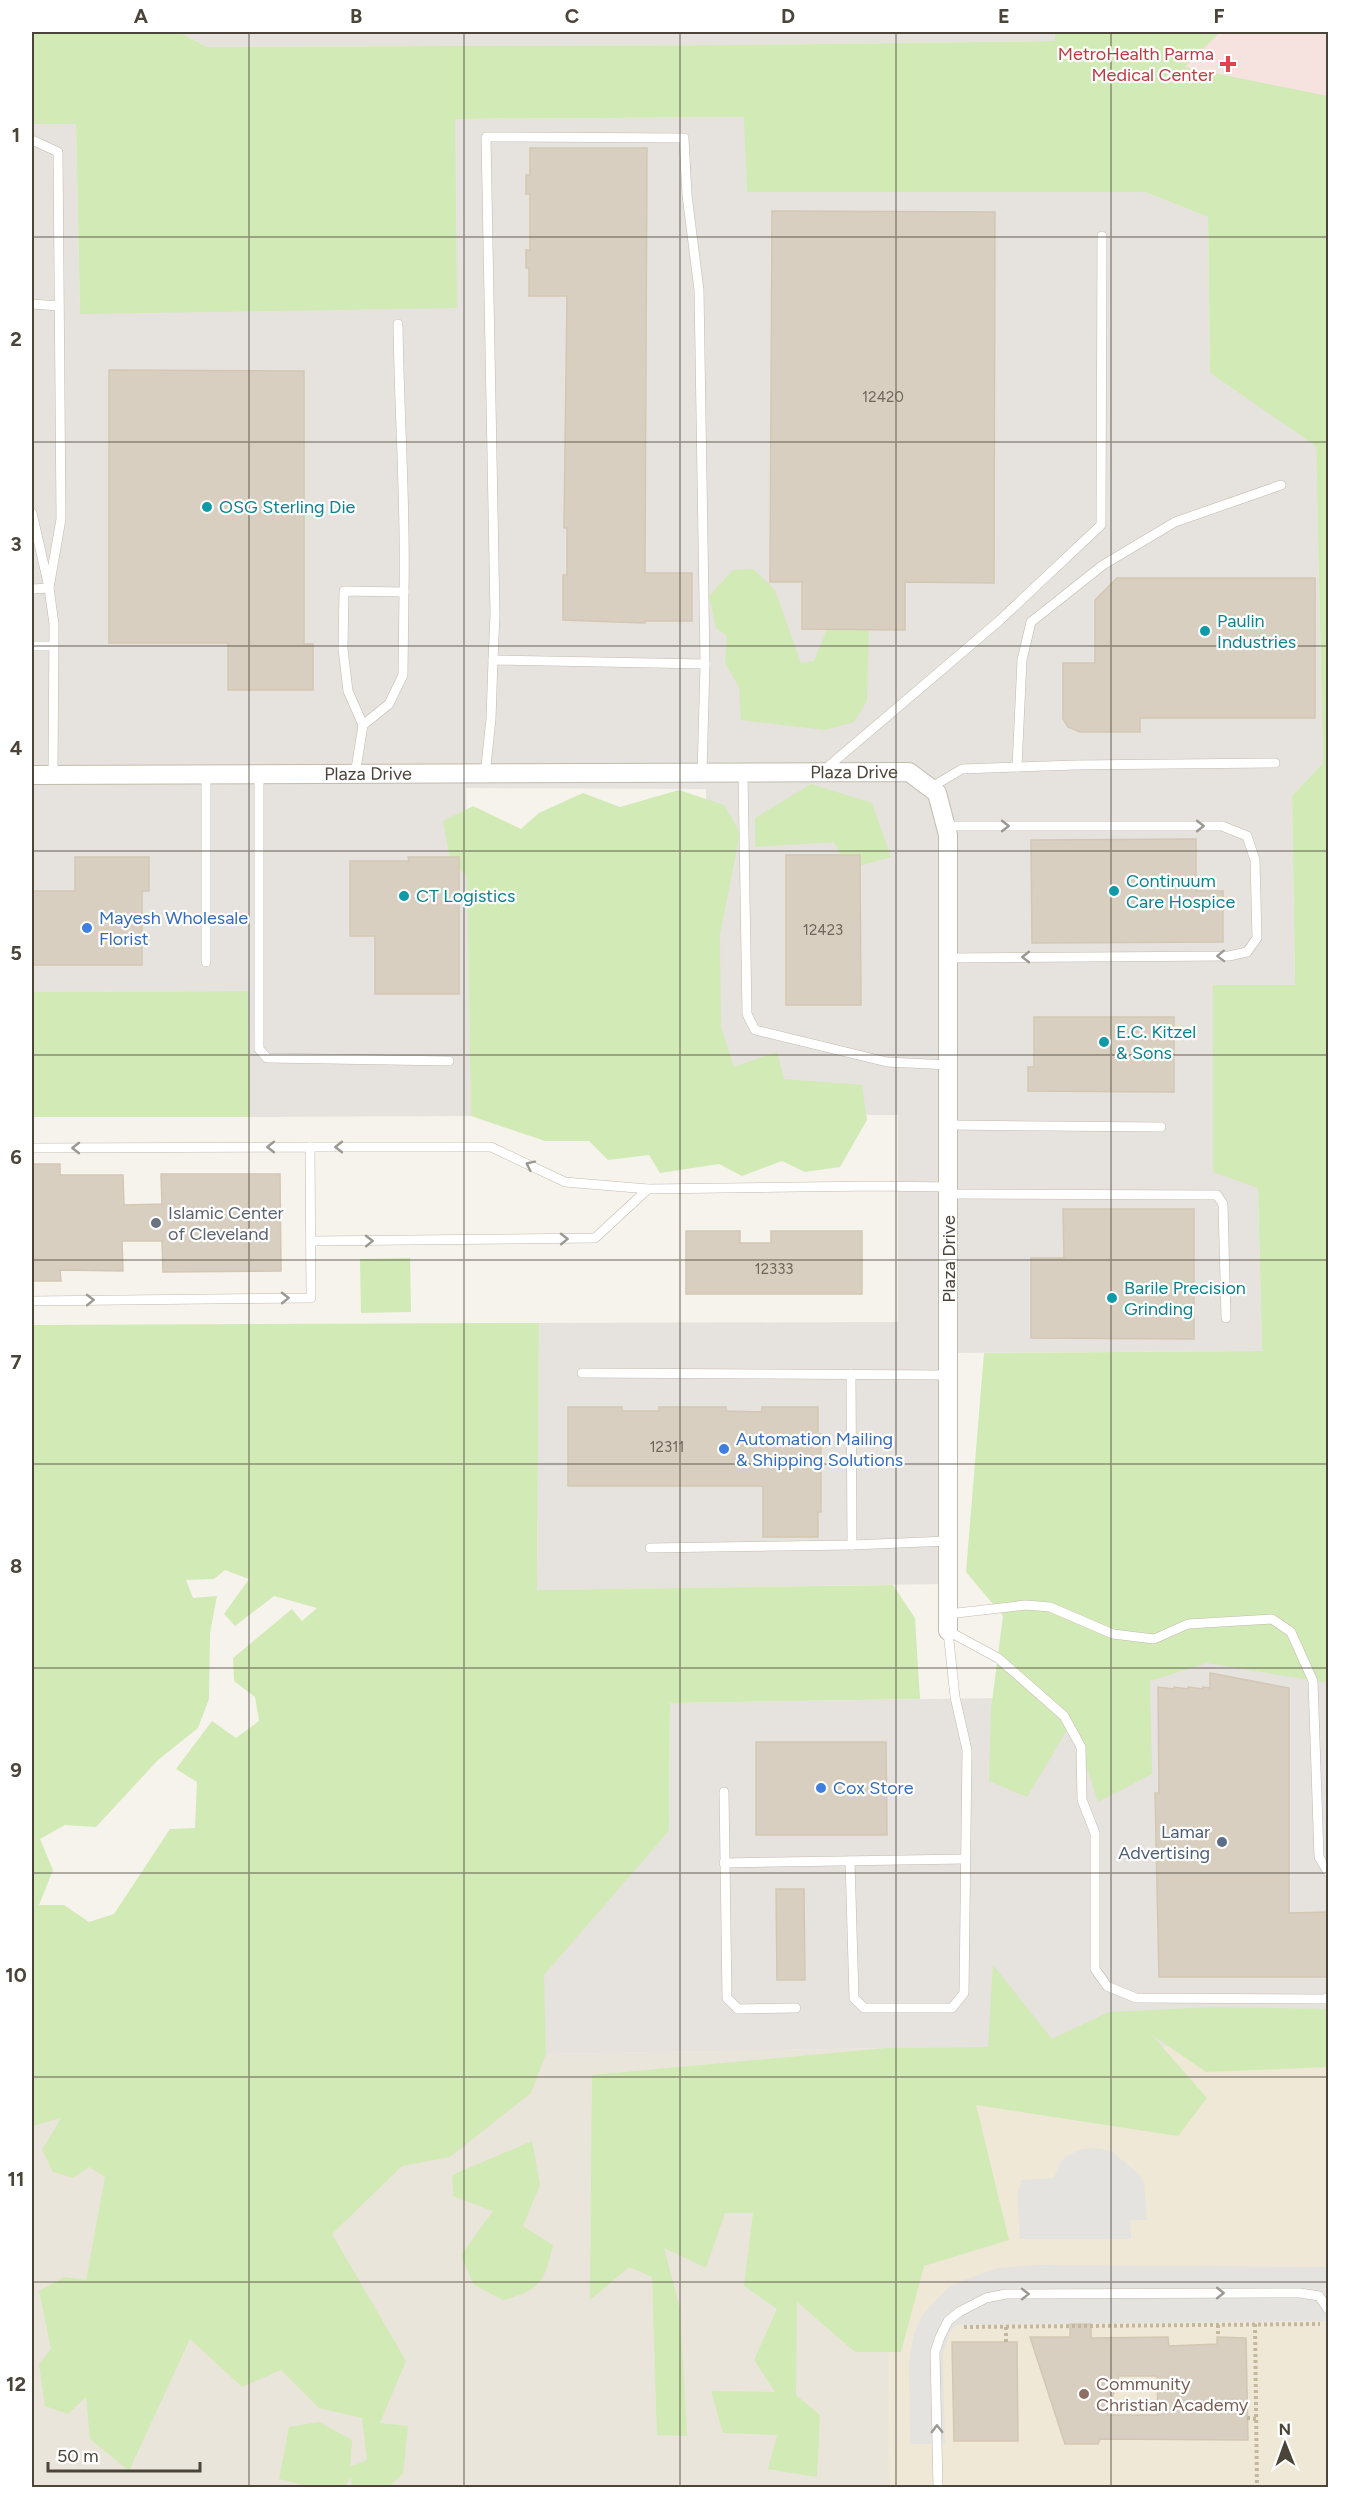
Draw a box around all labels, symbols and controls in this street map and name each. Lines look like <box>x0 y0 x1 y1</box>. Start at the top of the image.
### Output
text: A <box>134 4 149 28</box>
text: B <box>350 4 362 28</box>
text: C <box>565 4 579 28</box>
text: D <box>781 4 795 28</box>
text: E <box>998 4 1010 28</box>
text: F <box>1213 4 1225 28</box>
place label: MetroHealth Parma Medical Center <box>1058 43 1214 86</box>
marker: MetroHealth Parma Medical Center <box>1219 55 1237 73</box>
text: 1 <box>12 123 20 147</box>
text: 2 <box>10 327 22 351</box>
house number: 12420 <box>862 388 904 406</box>
place label: OSG Sterling Die <box>219 496 356 518</box>
marker: OSG Sterling Die <box>200 500 214 514</box>
text: 3 <box>10 532 22 556</box>
place label: Paulin Industries <box>1217 610 1296 653</box>
marker: Paulin Industries <box>1198 624 1212 638</box>
text: 4 <box>10 736 23 760</box>
street label: Plaza Drive <box>810 761 898 783</box>
street label: Plaza Drive <box>324 763 412 785</box>
one-way arrow <box>1001 820 1010 832</box>
one-way arrow <box>1196 820 1205 832</box>
place label: Continuum Care Hospice <box>1126 870 1235 913</box>
marker: Continuum Care Hospice <box>1107 884 1121 898</box>
place label: CT Logistics <box>416 885 515 907</box>
marker: CT Logistics <box>397 889 411 903</box>
place label: Mayesh Wholesale Florist <box>99 907 248 950</box>
marker: Mayesh Wholesale Florist <box>80 921 94 935</box>
house number: 12423 <box>803 921 843 939</box>
text: 5 <box>10 941 22 965</box>
one-way arrow <box>1217 950 1226 962</box>
one-way arrow <box>1022 951 1031 963</box>
place label: E.C. Kitzel & Sons <box>1116 1021 1196 1064</box>
marker: E.C. Kitzel & Sons <box>1097 1035 1111 1049</box>
one-way arrow <box>267 1141 276 1154</box>
one-way arrow <box>335 1141 344 1153</box>
one-way arrow <box>72 1142 81 1154</box>
text: 6 <box>10 1145 22 1169</box>
one-way arrow <box>526 1161 537 1173</box>
place label: Islamic Center of Cleveland <box>168 1202 284 1245</box>
street label: Plaza Drive <box>938 1215 960 1303</box>
marker: Islamic Center of Cleveland <box>149 1216 163 1230</box>
one-way arrow <box>560 1233 569 1245</box>
one-way arrow <box>365 1234 374 1247</box>
house number: 12333 <box>754 1260 794 1278</box>
place label: Barile Precision Grinding <box>1124 1277 1246 1320</box>
marker: Barile Precision Grinding <box>1105 1291 1119 1305</box>
one-way arrow <box>280 1292 289 1304</box>
one-way arrow <box>85 1294 94 1306</box>
text: 7 <box>10 1350 22 1374</box>
place label: Automation Mailing & Shipping Solutions <box>736 1428 903 1471</box>
house number: 12311 <box>649 1438 685 1456</box>
marker: Automation Mailing & Shipping Solutions <box>717 1442 731 1456</box>
text: 8 <box>10 1554 22 1578</box>
text: 9 <box>10 1758 22 1782</box>
place label: Cox Store <box>833 1777 914 1799</box>
marker: Cox Store <box>814 1781 828 1795</box>
place label: Lamar Advertising <box>1118 1821 1210 1864</box>
marker: Lamar Advertising <box>1215 1835 1229 1849</box>
text: 10 <box>5 1963 27 1987</box>
text: 11 <box>8 2167 24 2191</box>
one-way arrow <box>1216 2287 1225 2299</box>
one-way arrow <box>1021 2288 1030 2300</box>
text: 12 <box>6 2372 26 2396</box>
place label: Community Christian Academy <box>1096 2373 1249 2416</box>
marker: Community Christian Academy <box>1077 2387 1091 2401</box>
north arrow <box>1255 2414 1315 2474</box>
text: N <box>1278 2420 1291 2439</box>
one-way arrow <box>931 2425 943 2434</box>
scale bar <box>48 2435 200 2473</box>
text: 50 m <box>57 2445 99 2467</box>

